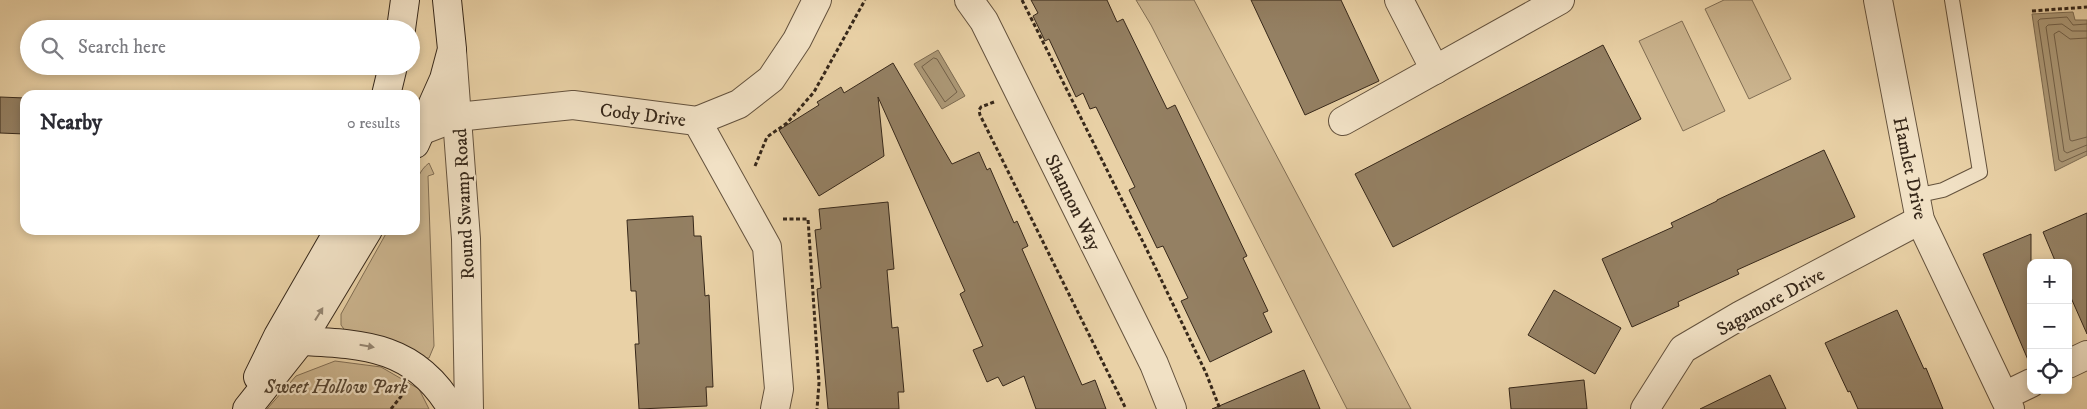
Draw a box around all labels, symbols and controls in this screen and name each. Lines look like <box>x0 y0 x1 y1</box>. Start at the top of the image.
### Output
search box <box>20 20 420 75</box>
icon: search <box>38 34 66 62</box>
text: Search here <box>78 36 166 59</box>
street label: Cody Drive <box>598 99 687 132</box>
text: Nearby <box>40 110 102 136</box>
text: 0 results <box>347 113 400 133</box>
street label: Hamlet Drive <box>1887 115 1932 222</box>
street label: Round Swamp Road <box>449 127 480 280</box>
street label: Shannon Way <box>1039 151 1106 255</box>
map controls <box>2027 259 2072 394</box>
button: + <box>2027 259 2072 304</box>
street label: Sagamore Drive <box>1713 263 1829 341</box>
button: − <box>2027 304 2072 349</box>
one-way arrow <box>314 308 323 321</box>
one-way arrow <box>359 343 375 351</box>
button: locate <box>2027 349 2072 394</box>
park label: Sweet Hollow Park <box>263 376 408 399</box>

